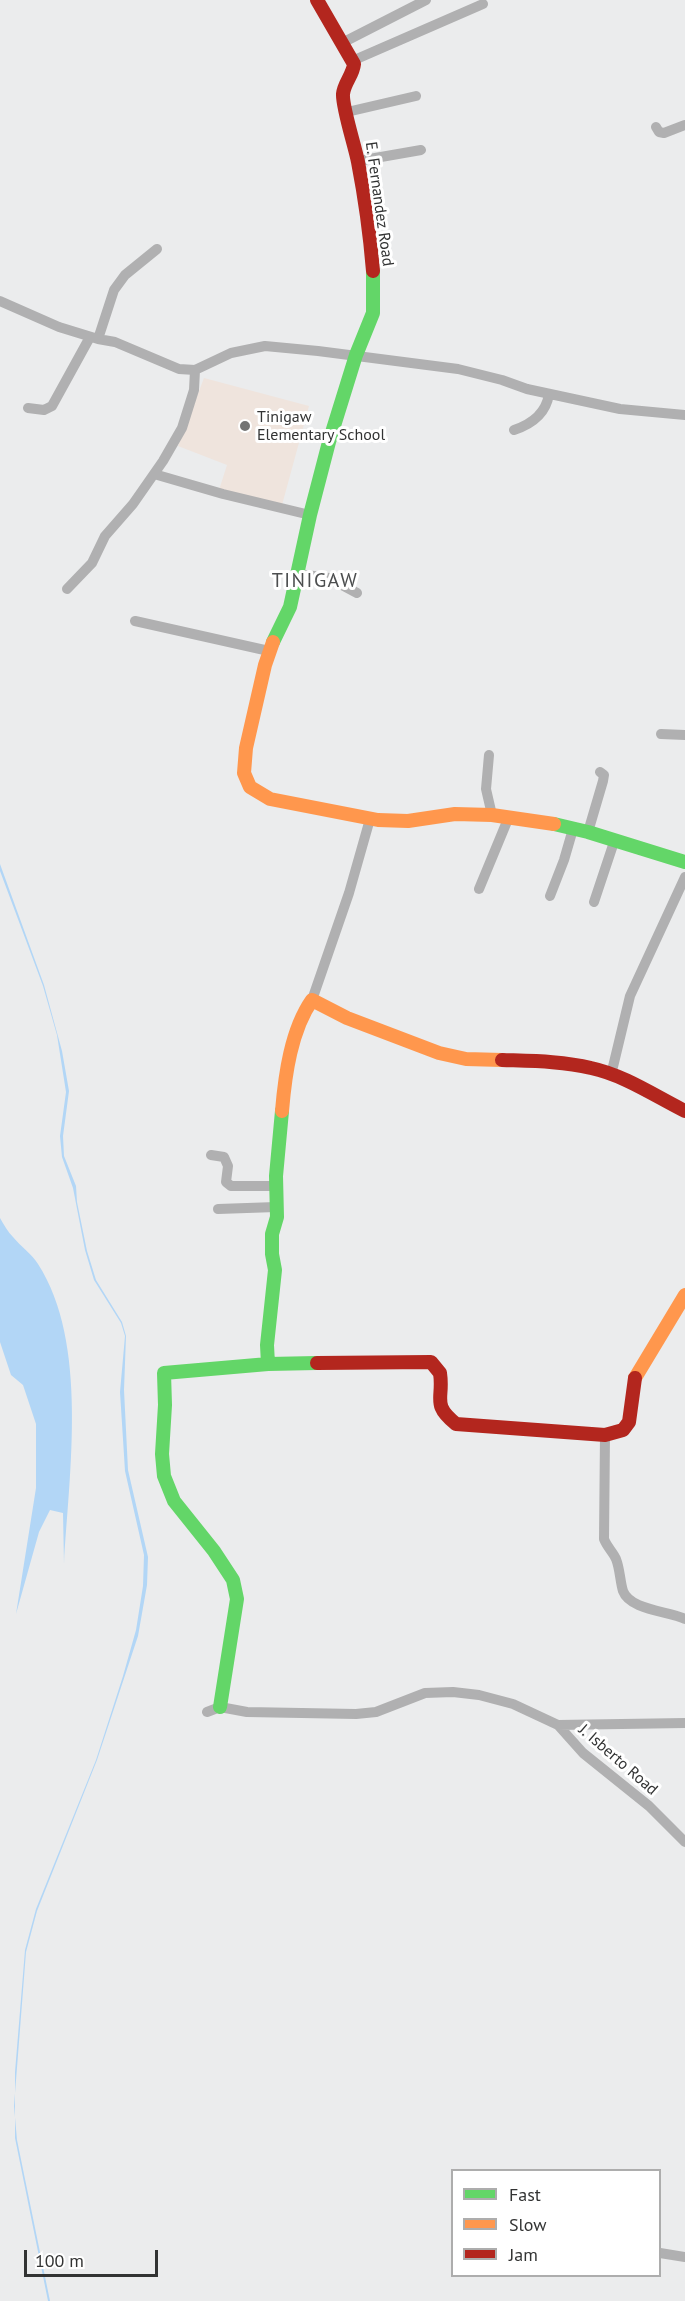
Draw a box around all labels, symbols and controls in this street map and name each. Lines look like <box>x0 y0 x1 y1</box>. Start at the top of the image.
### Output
street label: E. Fernandez Road <box>361 141 397 267</box>
place label: Tinigaw Elementary School <box>257 407 385 445</box>
marker: Tinigaw Elementary School <box>238 419 252 433</box>
district label: TINIGAW <box>272 569 358 593</box>
street label: J. Isberto Road <box>575 1720 661 1800</box>
legend <box>451 2169 661 2277</box>
text: Fast <box>509 2183 541 2206</box>
text: Slow <box>509 2213 547 2236</box>
scale bar <box>27 2238 160 2276</box>
text: Jam <box>509 2243 538 2266</box>
text: 100 m <box>35 2249 84 2272</box>

